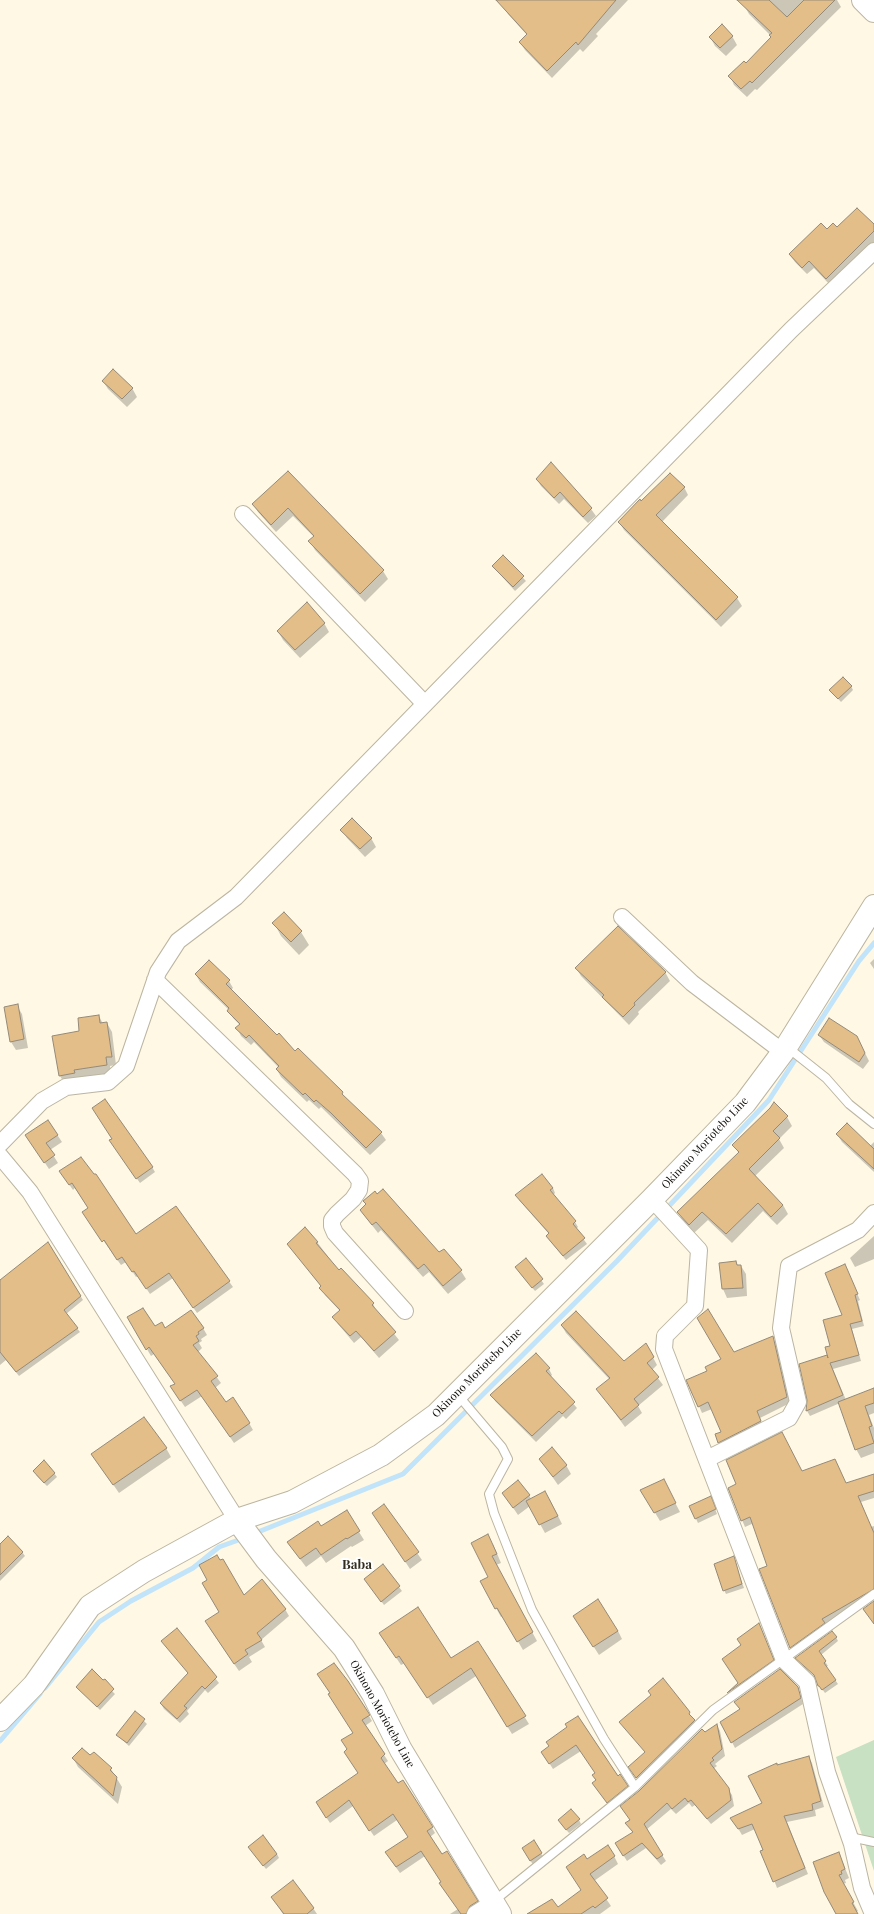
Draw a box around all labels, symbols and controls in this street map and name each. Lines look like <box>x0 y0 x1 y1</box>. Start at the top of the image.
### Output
street label: Okinono Moriotebo Line <box>659 1094 751 1192</box>
street label: Okinono Moriotebo Line <box>430 1326 524 1420</box>
district label: Baba <box>342 1557 372 1573</box>
street label: Okinono Moriotebo Line <box>347 1658 417 1770</box>

